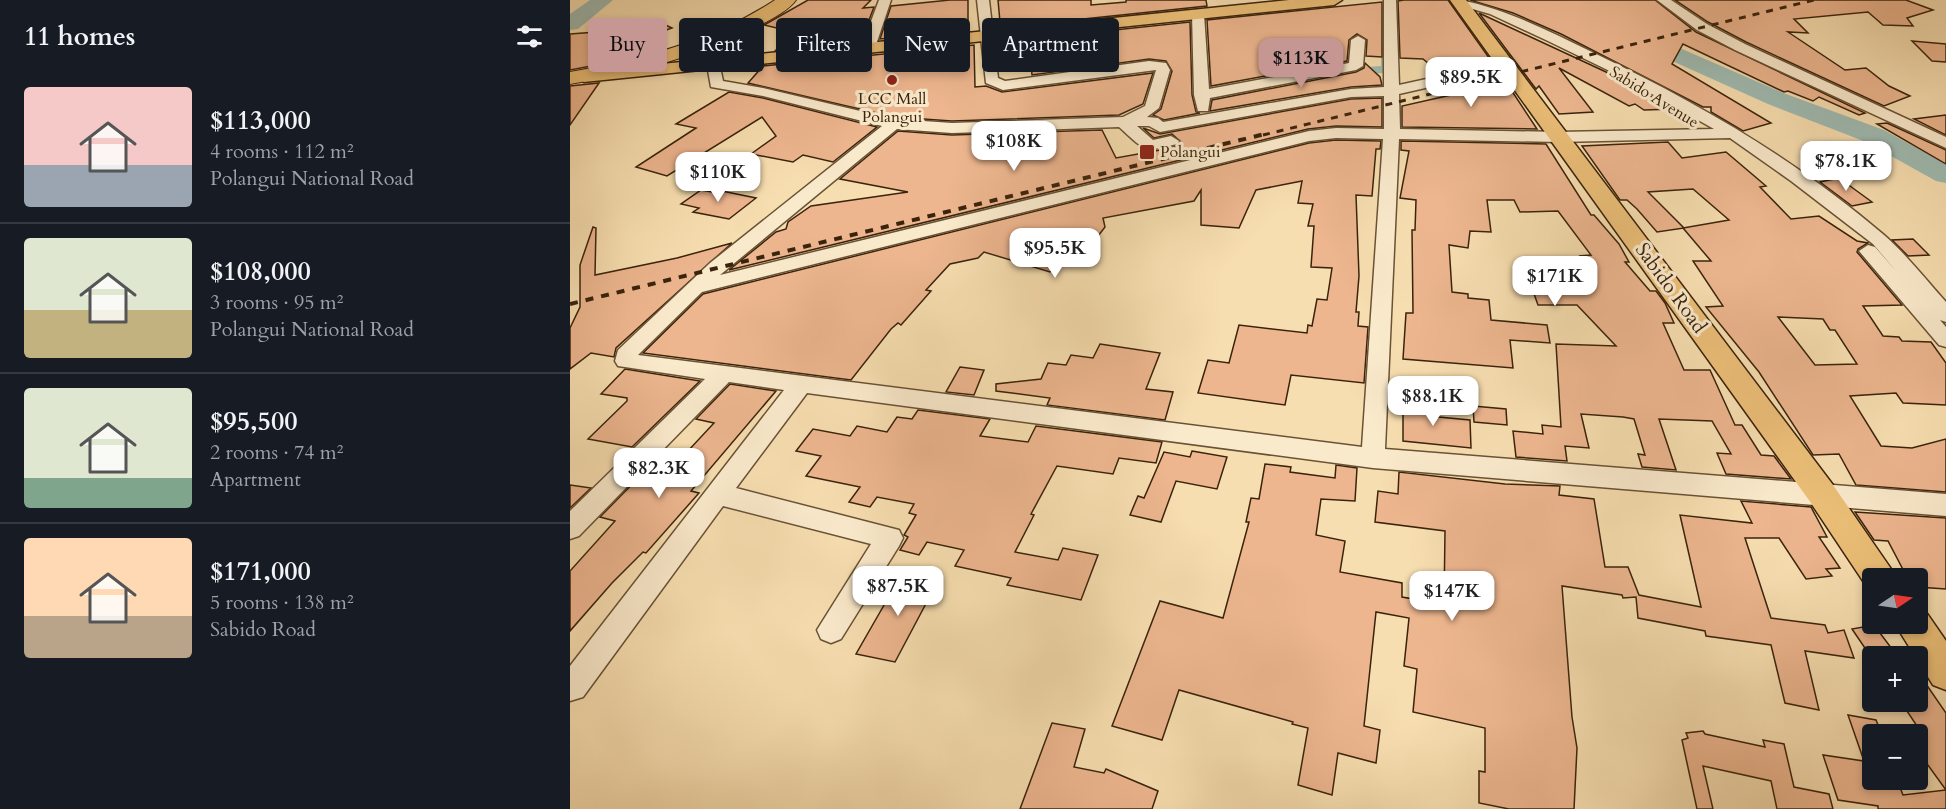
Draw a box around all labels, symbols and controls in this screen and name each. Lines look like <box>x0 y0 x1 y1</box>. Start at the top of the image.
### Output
chip: Buy <box>588 18 667 72</box>
chip: Rent <box>679 18 764 72</box>
chip: Filters <box>776 18 872 72</box>
chip: New <box>884 18 970 72</box>
chip: Apartment <box>982 18 1119 72</box>
text: 11 homes <box>24 19 135 54</box>
icon: filters <box>513 20 546 53</box>
pin: $113K <box>1259 38 1343 89</box>
text: $113K <box>1272 44 1330 71</box>
pin: $89.5K <box>1422 57 1520 108</box>
street label: Sabido Avenue <box>1605 61 1703 133</box>
text: $89.5K <box>1440 63 1502 90</box>
marker: LCC Mall Polangui <box>885 73 899 87</box>
place label: LCC Mall Polangui <box>858 88 926 128</box>
text: $113,000 <box>210 103 311 138</box>
icon: home <box>72 111 144 183</box>
pin: $108K <box>972 121 1056 172</box>
text: $108K <box>985 127 1043 154</box>
text: 4 rooms · 112 m² <box>210 138 354 165</box>
place label: Polangui <box>1160 141 1221 163</box>
pin: $78.1K <box>1797 141 1895 192</box>
marker: Polangui <box>1138 143 1156 161</box>
text: $78.1K <box>1815 147 1877 174</box>
pin: $110K <box>676 152 760 203</box>
text: $110K <box>689 158 747 185</box>
text: Polangui National Road <box>210 165 414 192</box>
pin: $95.5K <box>1006 228 1104 279</box>
text: $95.5K <box>1024 234 1086 261</box>
street label: Sabido Road <box>1629 237 1713 339</box>
text: $108,000 <box>210 254 311 289</box>
pin: $171K <box>1513 256 1597 307</box>
icon: home <box>72 262 144 334</box>
text: $171K <box>1526 262 1584 289</box>
text: 3 rooms · 95 m² <box>210 289 343 316</box>
text: Polangui National Road <box>210 316 414 343</box>
pin: $88.1K <box>1384 376 1482 427</box>
text: $88.1K <box>1402 382 1464 409</box>
text: $95,500 <box>210 404 298 439</box>
icon: home <box>72 412 144 484</box>
text: 2 rooms · 74 m² <box>210 439 343 466</box>
pin: $82.3K <box>610 448 708 499</box>
text: $82.3K <box>628 454 690 481</box>
text: Apartment <box>210 466 301 493</box>
text: $171,000 <box>210 554 311 589</box>
icon: home <box>72 562 144 634</box>
pin: $87.5K <box>849 566 947 617</box>
north arrow <box>1862 568 1928 634</box>
map controls <box>1862 568 1928 790</box>
pin: $147K <box>1410 571 1494 622</box>
text: $87.5K <box>867 572 929 599</box>
text: $147K <box>1423 577 1481 604</box>
text: 5 rooms · 138 m² <box>210 589 354 616</box>
text: Sabido Road <box>210 616 316 643</box>
button: + <box>1862 646 1928 712</box>
button: − <box>1862 724 1928 790</box>

